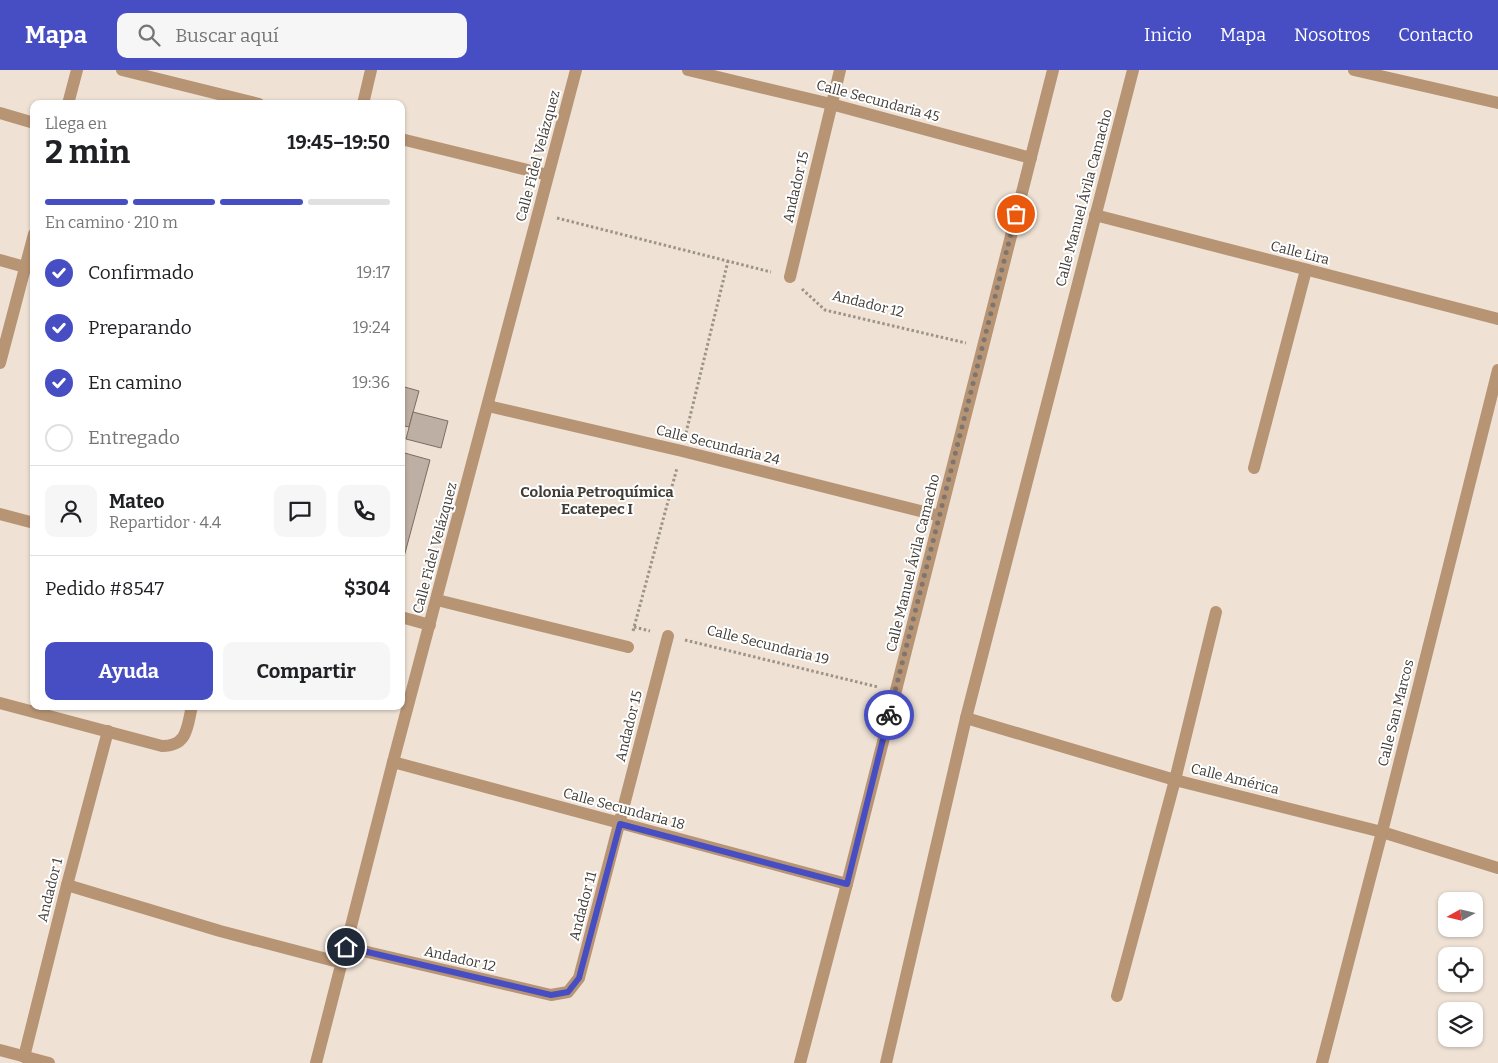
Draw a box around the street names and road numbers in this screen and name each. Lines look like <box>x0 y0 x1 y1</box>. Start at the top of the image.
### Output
street label: Calle Secundaria 45 <box>814 76 942 126</box>
street label: Calle Fidel Velázquez <box>512 88 564 224</box>
street label: Calle Manuel Ávila Camacho <box>1051 107 1116 289</box>
street label: Andador 15 <box>780 150 812 224</box>
street label: Calle Lira <box>1269 237 1331 269</box>
street label: Andador 12 <box>831 287 905 321</box>
street label: Calle Secundaria 24 <box>654 421 782 469</box>
street label: Calle Manuel Ávila Camacho <box>882 472 943 654</box>
street label: Calle Fidel Velázquez <box>409 480 461 616</box>
street label: Calle Secundaria 19 <box>705 622 831 668</box>
street label: Calle San Marcos <box>1374 658 1418 768</box>
street label: Andador 15 <box>612 689 646 763</box>
street label: Calle América <box>1189 760 1281 798</box>
street label: Calle Secundaria 18 <box>561 785 687 833</box>
street label: Andador 1 <box>34 856 66 924</box>
street label: Andador 11 <box>566 869 600 942</box>
street label: Andador 12 <box>423 943 497 975</box>

